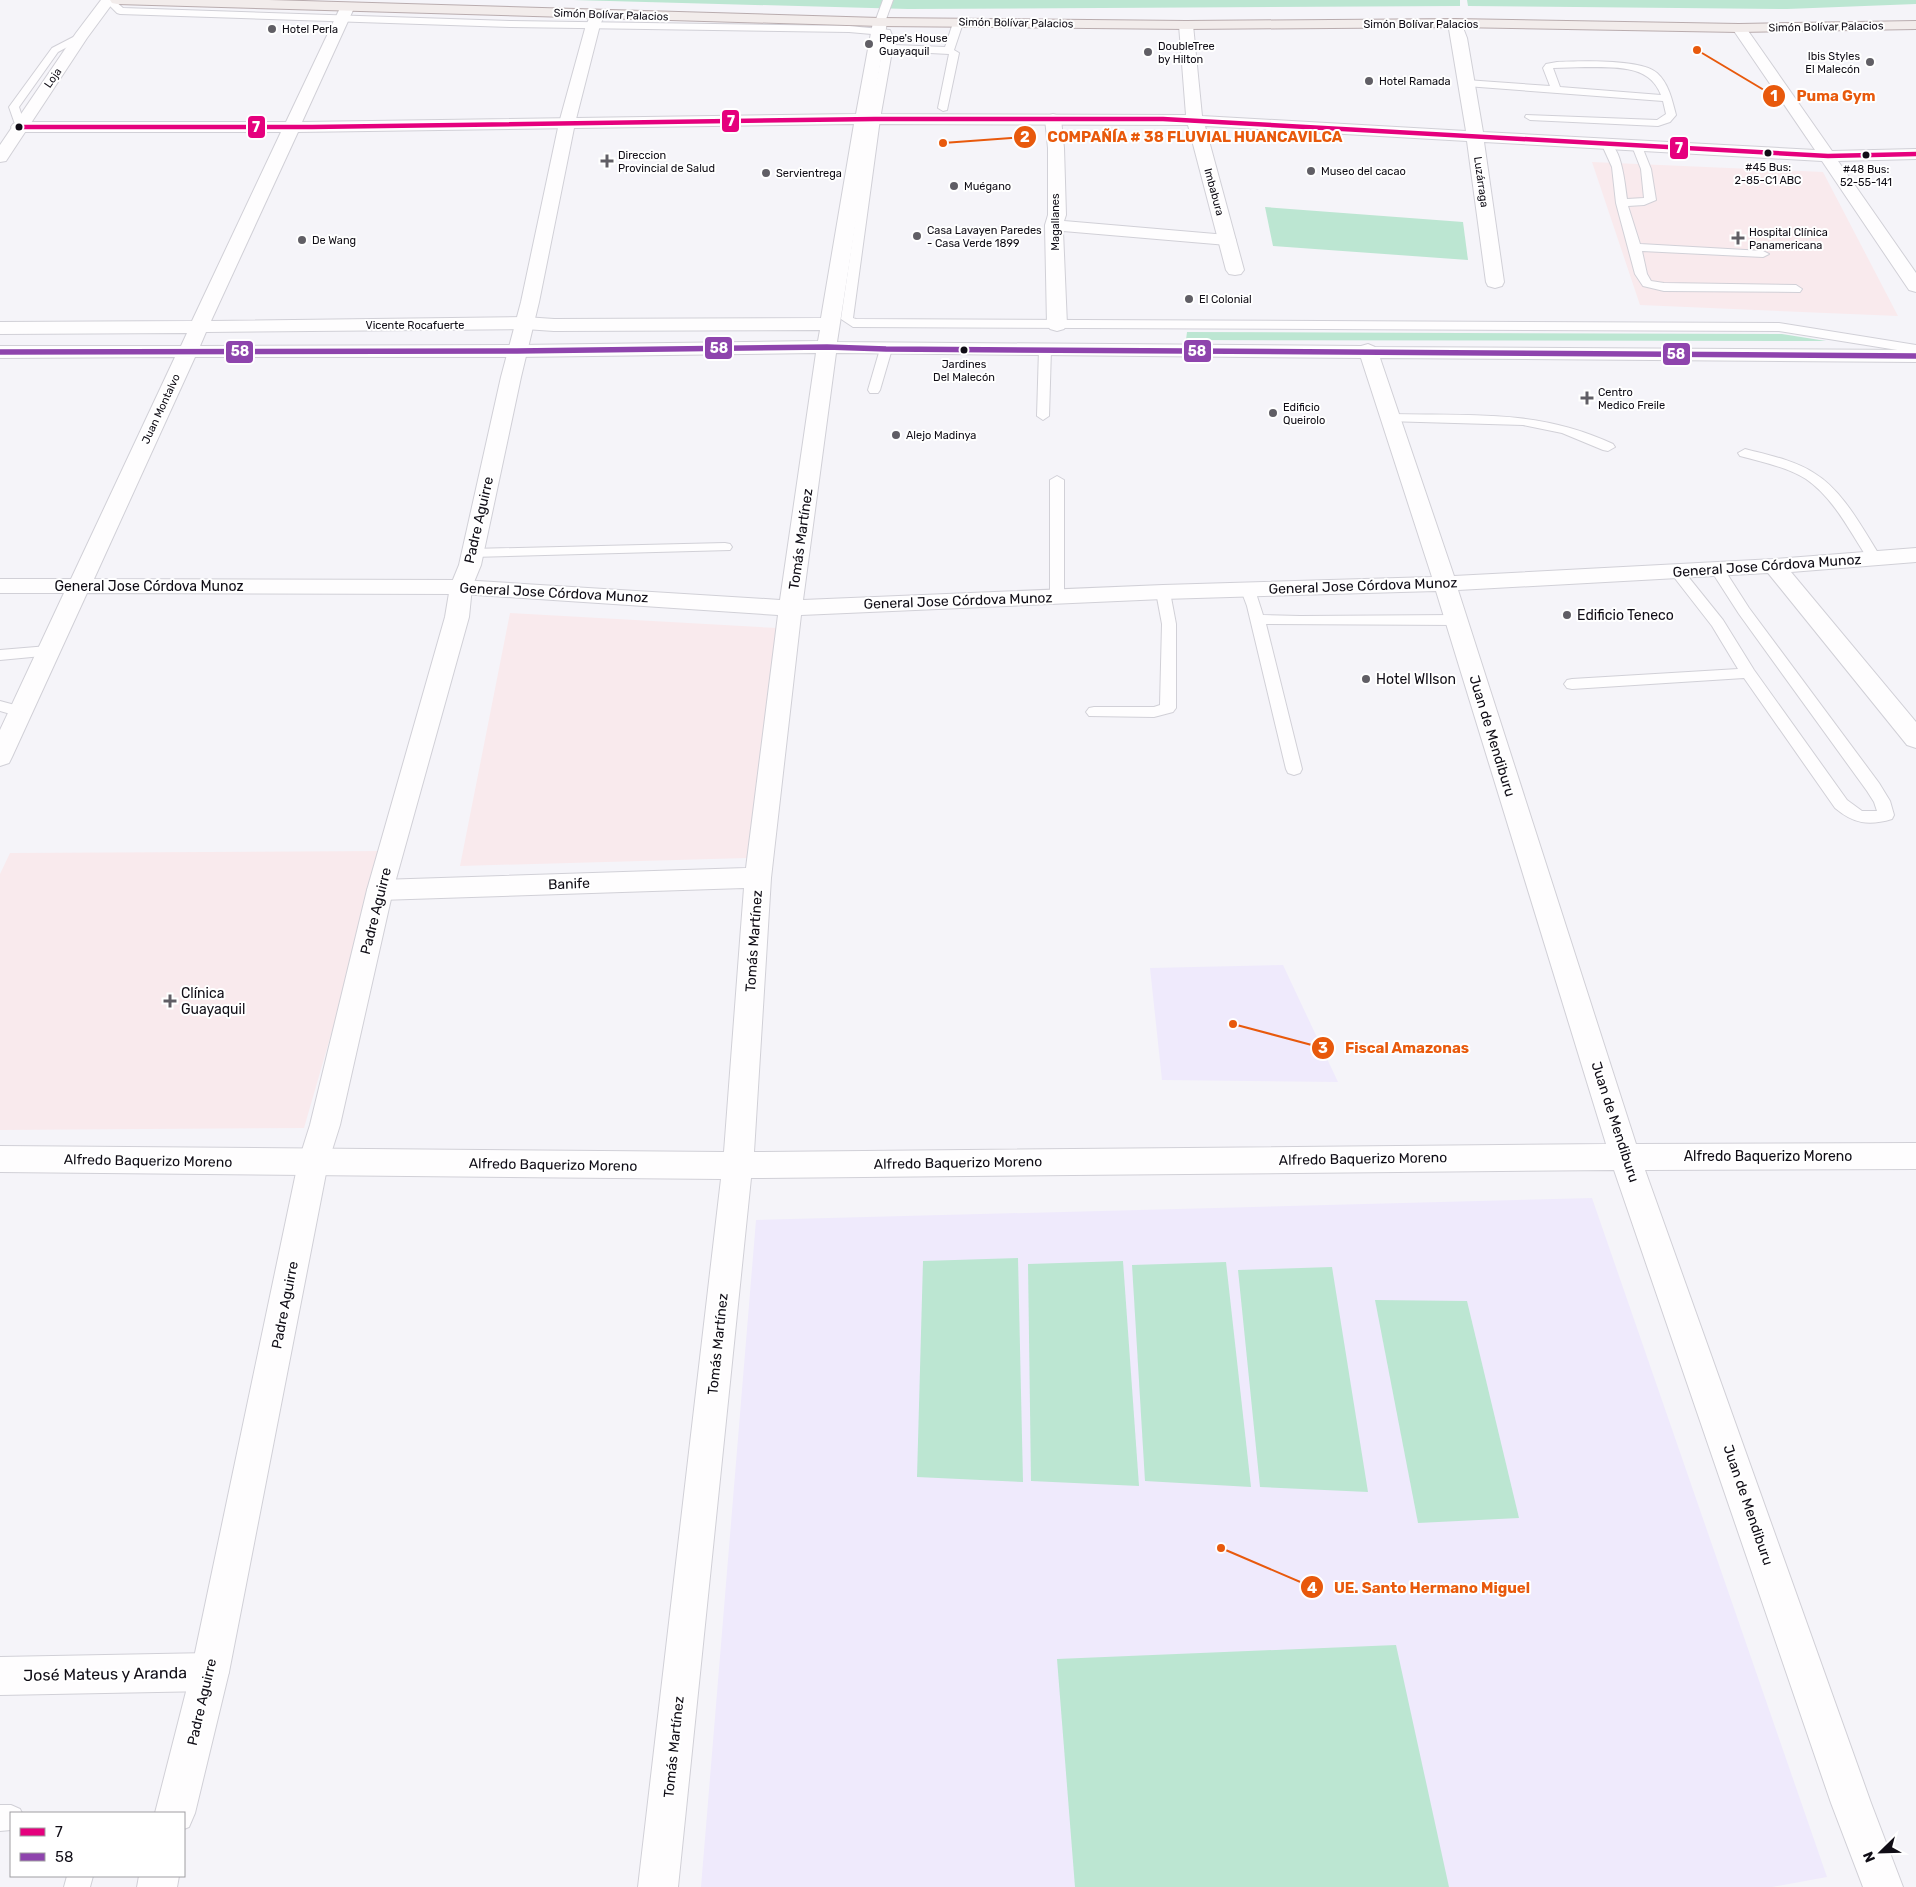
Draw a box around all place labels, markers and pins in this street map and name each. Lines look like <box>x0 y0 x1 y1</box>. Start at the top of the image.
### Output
marker: Hotel Perla <box>266 23 278 35</box>
place label: Hotel Perla <box>282 23 338 36</box>
place label: Pepe's House Guayaquil <box>879 32 948 58</box>
marker: Pepe's House Guayaquil <box>863 38 875 50</box>
place label: DoubleTree by Hilton <box>1158 40 1215 66</box>
marker: DoubleTree by Hilton <box>1142 46 1154 58</box>
place label: Ibis Styles El Malecón <box>1805 50 1860 76</box>
marker: Ibis Styles El Malecón <box>1864 56 1876 68</box>
marker: Hotel Ramada <box>1363 75 1375 87</box>
place label: Hotel Ramada <box>1379 75 1451 88</box>
callout: Puma Gym <box>1761 81 1885 111</box>
unlabelled marker <box>14 122 24 132</box>
callout: COMPAÑÍA # 38 FLUVIAL HUANCAVILCA <box>1012 122 1353 152</box>
marker: #45 Bus: 2-85-C1 ABC <box>1763 148 1773 158</box>
place label: Direccion Provincial de Salud <box>618 149 715 175</box>
marker: #48 Bus: 52-55-141 <box>1861 150 1871 160</box>
marker: Direccion Provincial de Salud <box>600 154 614 168</box>
place label: #45 Bus: 2-85-C1 ABC <box>1735 161 1801 187</box>
place label: #48 Bus: 52-55-141 <box>1840 163 1892 189</box>
marker: Museo del cacao <box>1305 165 1317 177</box>
place label: Museo del cacao <box>1321 165 1406 178</box>
marker: Servientrega <box>760 167 772 179</box>
place label: Servientrega <box>776 167 842 180</box>
marker: Muégano <box>948 180 960 192</box>
place label: Muégano <box>964 180 1011 193</box>
place label: Casa Lavayen Paredes - Casa Verde 1899 <box>927 224 1042 250</box>
place label: Hospital Clínica Panamericana <box>1749 226 1828 252</box>
marker: Casa Lavayen Paredes - Casa Verde 1899 <box>911 230 923 242</box>
marker: Hospital Clínica Panamericana <box>1731 231 1745 245</box>
marker: De Wang <box>296 234 308 246</box>
place label: De Wang <box>312 234 356 247</box>
marker: El Colonial <box>1183 293 1195 305</box>
place label: El Colonial <box>1199 293 1252 306</box>
marker: Jardines Del Malecón <box>959 345 969 355</box>
place label: Jardines Del Malecón <box>933 358 995 384</box>
place label: Centro Medico Freile <box>1598 386 1665 412</box>
marker: Centro Medico Freile <box>1580 391 1594 405</box>
place label: Edificio Queirolo <box>1283 401 1325 427</box>
marker: Edificio Queirolo <box>1267 407 1279 419</box>
marker: Alejo Madinya <box>890 429 902 441</box>
place label: Alejo Madinya <box>906 429 976 442</box>
place label: Edificio Teneco <box>1577 607 1674 624</box>
marker: Edificio Teneco <box>1561 609 1573 621</box>
place label: Hotel WIlson <box>1376 671 1456 688</box>
marker: Hotel WIlson <box>1360 673 1372 685</box>
place label: Clínica Guayaquil <box>181 985 245 1018</box>
marker: Clínica Guayaquil <box>163 994 177 1008</box>
callout: Fiscal Amazonas <box>1310 1033 1480 1063</box>
callout: UE. Santo Hermano Miguel <box>1299 1572 1540 1602</box>

